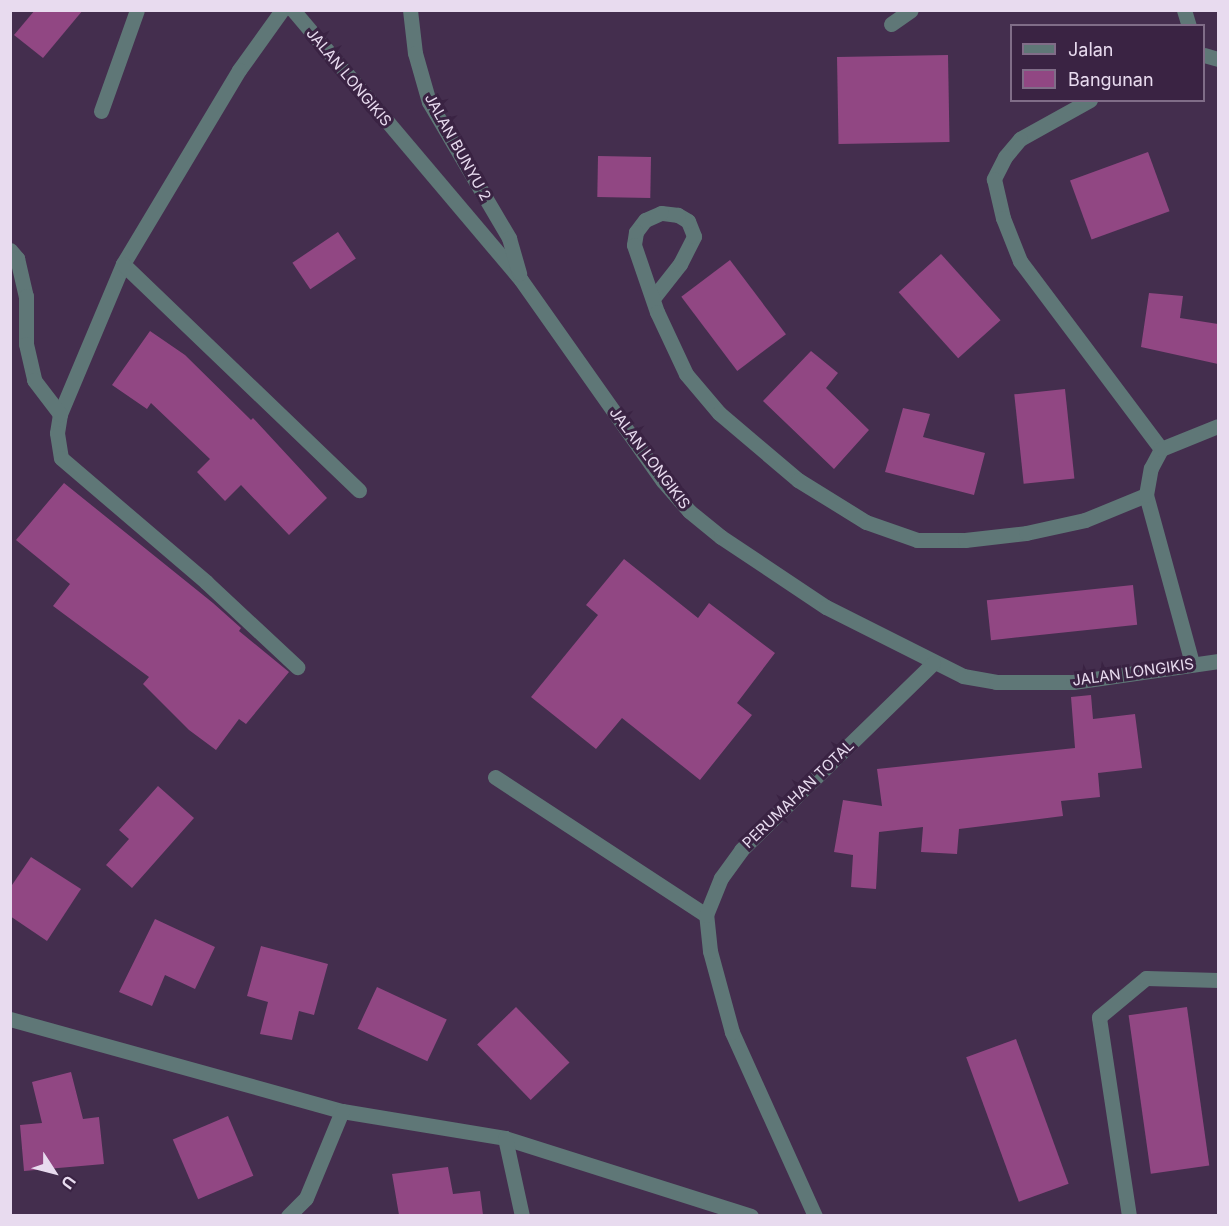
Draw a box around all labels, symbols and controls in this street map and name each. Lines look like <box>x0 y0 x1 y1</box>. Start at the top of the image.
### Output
street label: JALAN LONGIKIS <box>303 24 395 130</box>
legend <box>1010 24 1205 102</box>
text: Jalan <box>1068 39 1113 60</box>
text: Bangunan <box>1068 69 1154 90</box>
street label: JALAN BUNYU 2 <box>421 90 495 204</box>
street label: JALAN LONGIKIS <box>606 404 694 512</box>
street label: JALAN LONGIKIS <box>1071 655 1195 689</box>
street label: PERUMAHAN TOTAL <box>739 736 857 852</box>
north arrow <box>24 1142 84 1202</box>
text: U <box>57 1172 80 1193</box>

